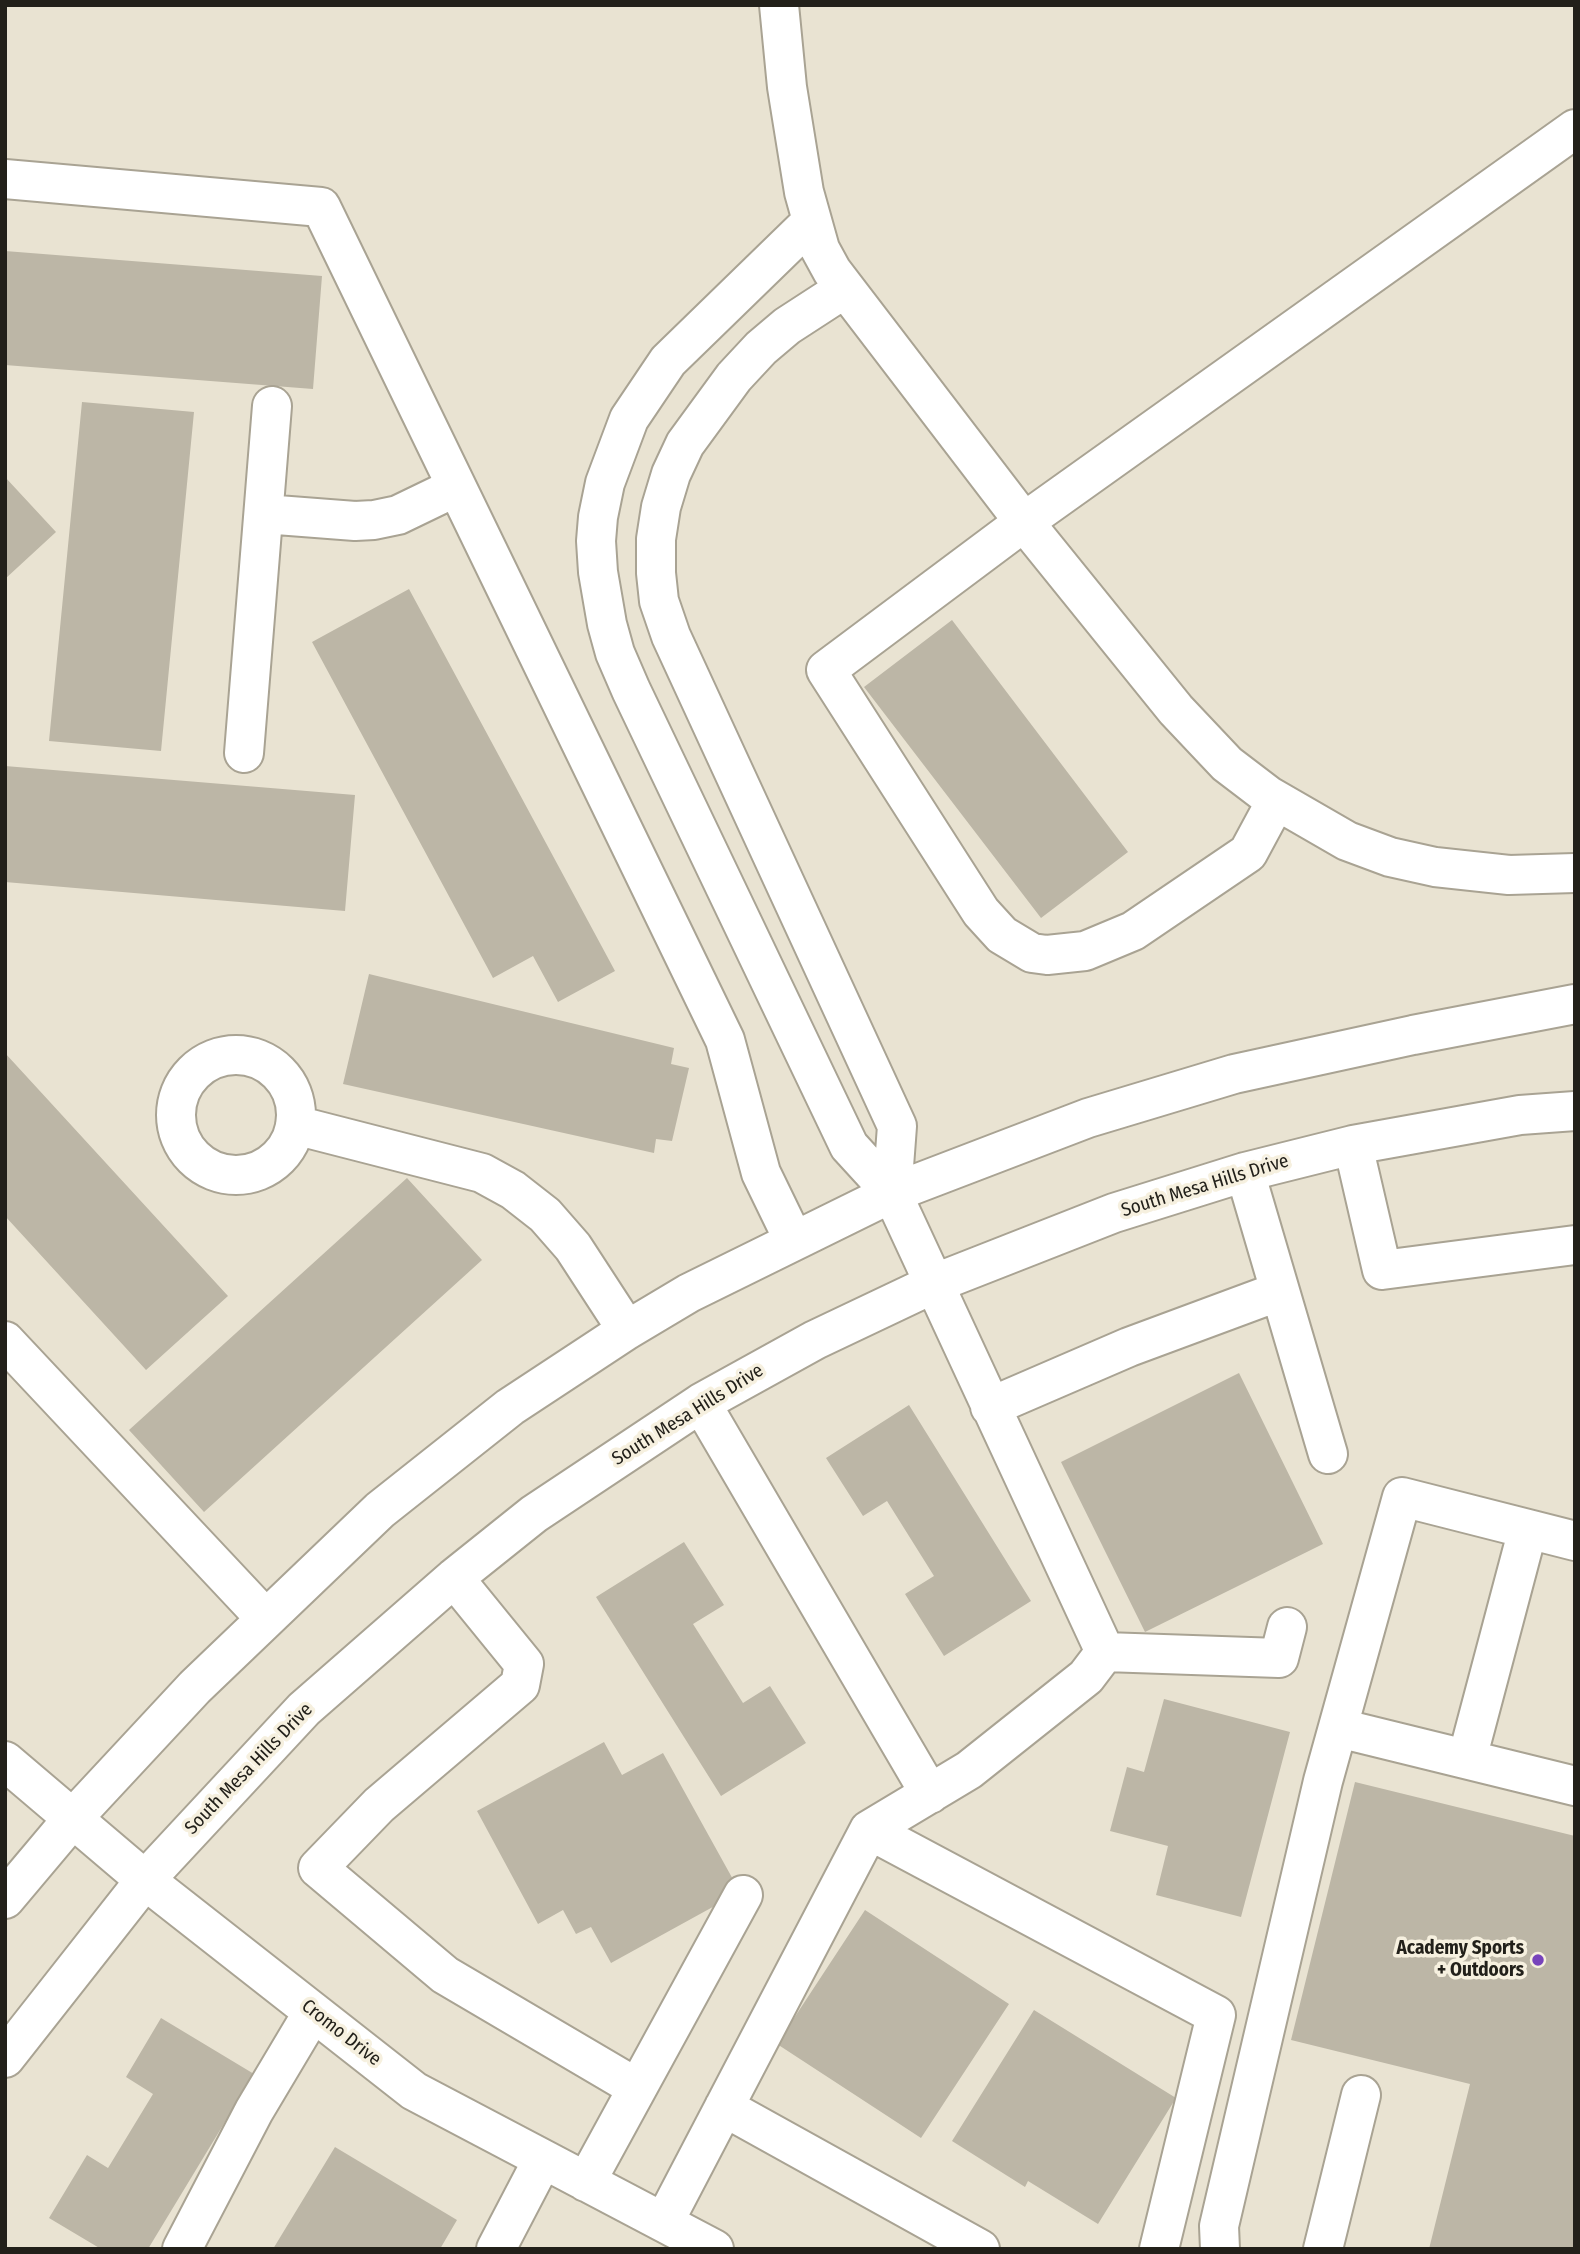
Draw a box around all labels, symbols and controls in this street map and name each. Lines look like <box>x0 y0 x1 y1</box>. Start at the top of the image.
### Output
street label: South Mesa Hills Drive <box>1119 1150 1291 1222</box>
street label: South Mesa Hills Drive <box>608 1359 768 1471</box>
street label: South Mesa Hills Drive <box>180 1699 318 1839</box>
place label: Academy Sports + Outdoors <box>1396 1938 1524 1982</box>
marker: Academy Sports + Outdoors <box>1530 1952 1546 1968</box>
street label: Cromo Drive <box>297 1995 385 2071</box>

